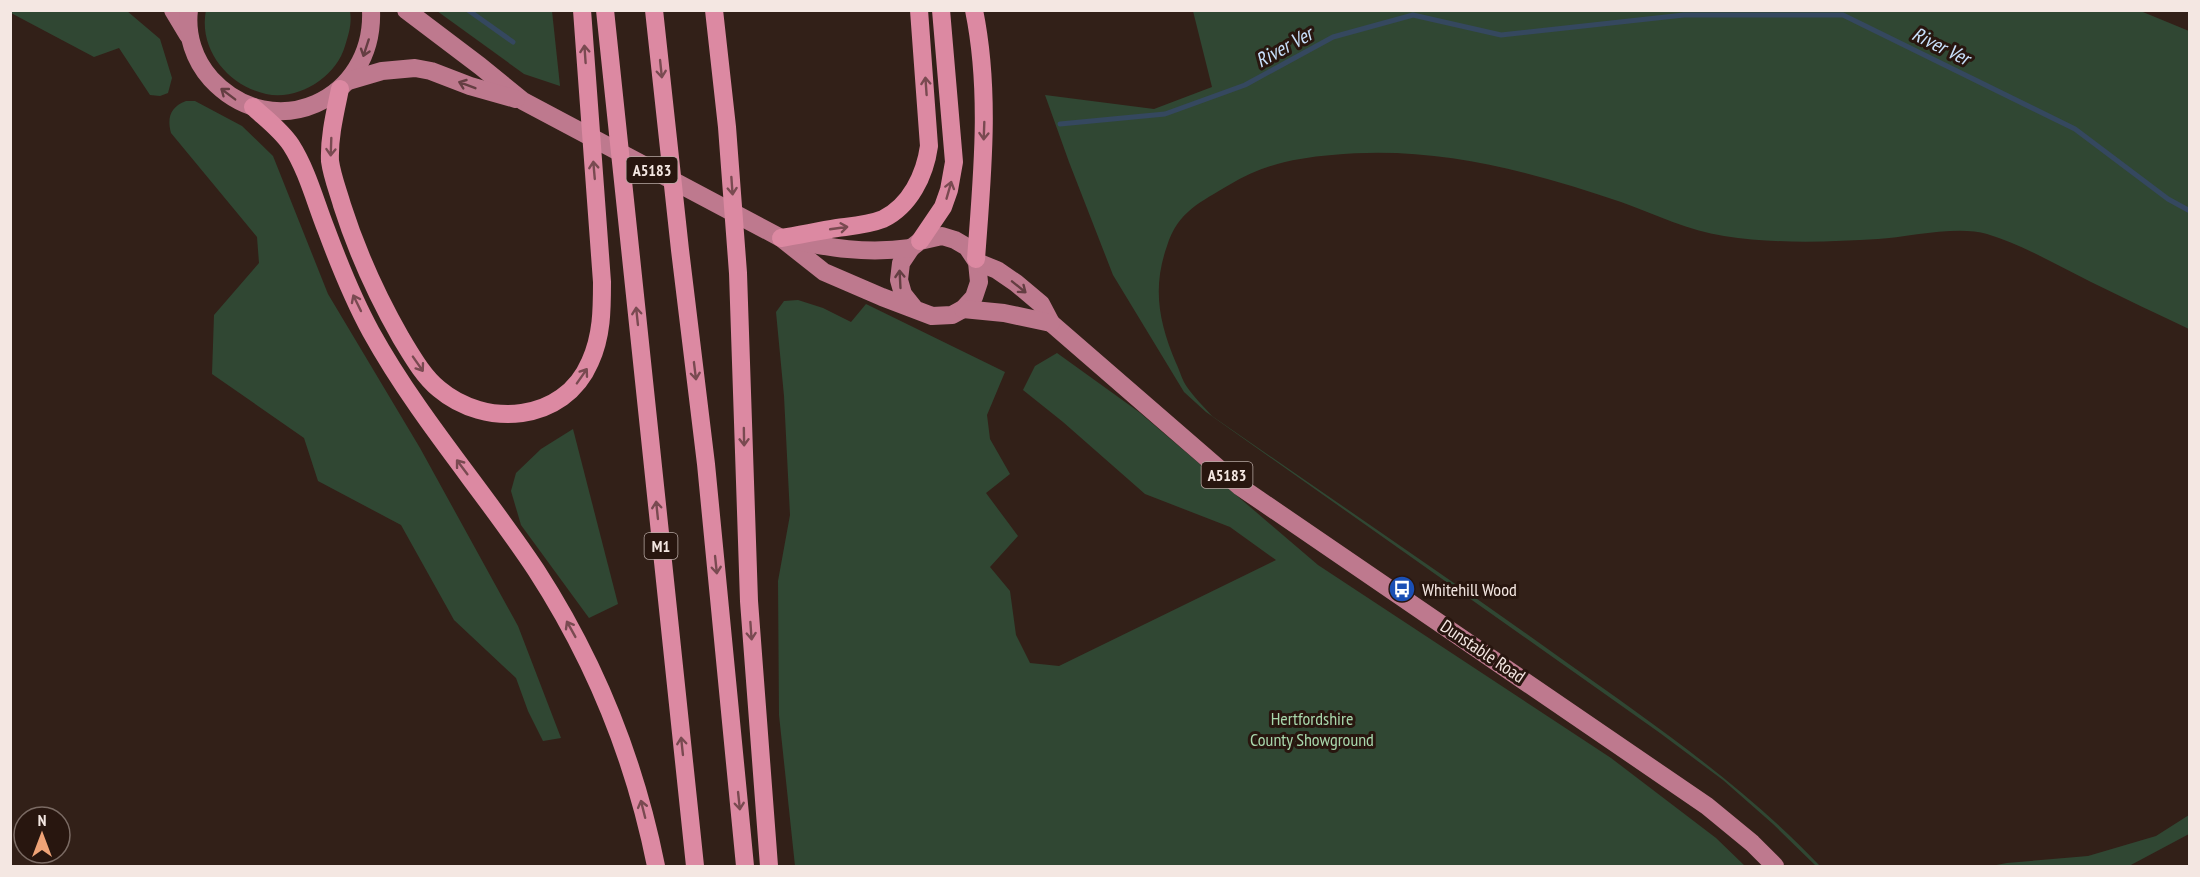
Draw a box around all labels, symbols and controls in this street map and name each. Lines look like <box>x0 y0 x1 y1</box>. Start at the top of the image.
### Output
water label: River Ver <box>1251 20 1319 73</box>
water label: River Ver <box>1908 21 1976 72</box>
one-way arrow <box>360 38 371 57</box>
one-way arrow <box>579 45 590 65</box>
one-way arrow <box>655 58 666 78</box>
one-way arrow <box>920 76 931 96</box>
one-way arrow <box>458 78 477 89</box>
one-way arrow <box>220 87 236 100</box>
one-way arrow <box>978 121 989 141</box>
one-way arrow <box>325 136 336 156</box>
road number: A5183 <box>626 157 678 183</box>
one-way arrow <box>588 161 599 181</box>
one-way arrow <box>726 175 737 195</box>
one-way arrow <box>944 181 955 200</box>
one-way arrow <box>828 223 848 234</box>
one-way arrow <box>895 269 906 289</box>
one-way arrow <box>1011 280 1027 293</box>
one-way arrow <box>351 295 362 313</box>
one-way arrow <box>631 307 642 327</box>
one-way arrow <box>412 355 424 372</box>
one-way arrow <box>689 361 700 380</box>
one-way arrow <box>576 368 588 384</box>
one-way arrow <box>738 426 750 446</box>
one-way arrow <box>456 460 468 476</box>
road number: A5183 <box>1202 462 1252 488</box>
one-way arrow <box>651 501 662 520</box>
road number: M1 <box>644 533 678 559</box>
one-way arrow <box>711 554 722 574</box>
bus stop icon: Whitehill Wood <box>1387 574 1417 604</box>
place label: Whitehill Wood <box>1422 578 1517 601</box>
street label: Dunstable Road <box>1436 614 1530 688</box>
one-way arrow <box>565 621 577 638</box>
one-way arrow <box>746 621 757 641</box>
park label: Hertfordshire County Showground <box>1250 707 1374 751</box>
one-way arrow <box>676 736 687 756</box>
one-way arrow <box>734 790 745 810</box>
one-way arrow <box>637 800 649 819</box>
north arrow <box>12 805 72 865</box>
text: N <box>38 810 46 830</box>

